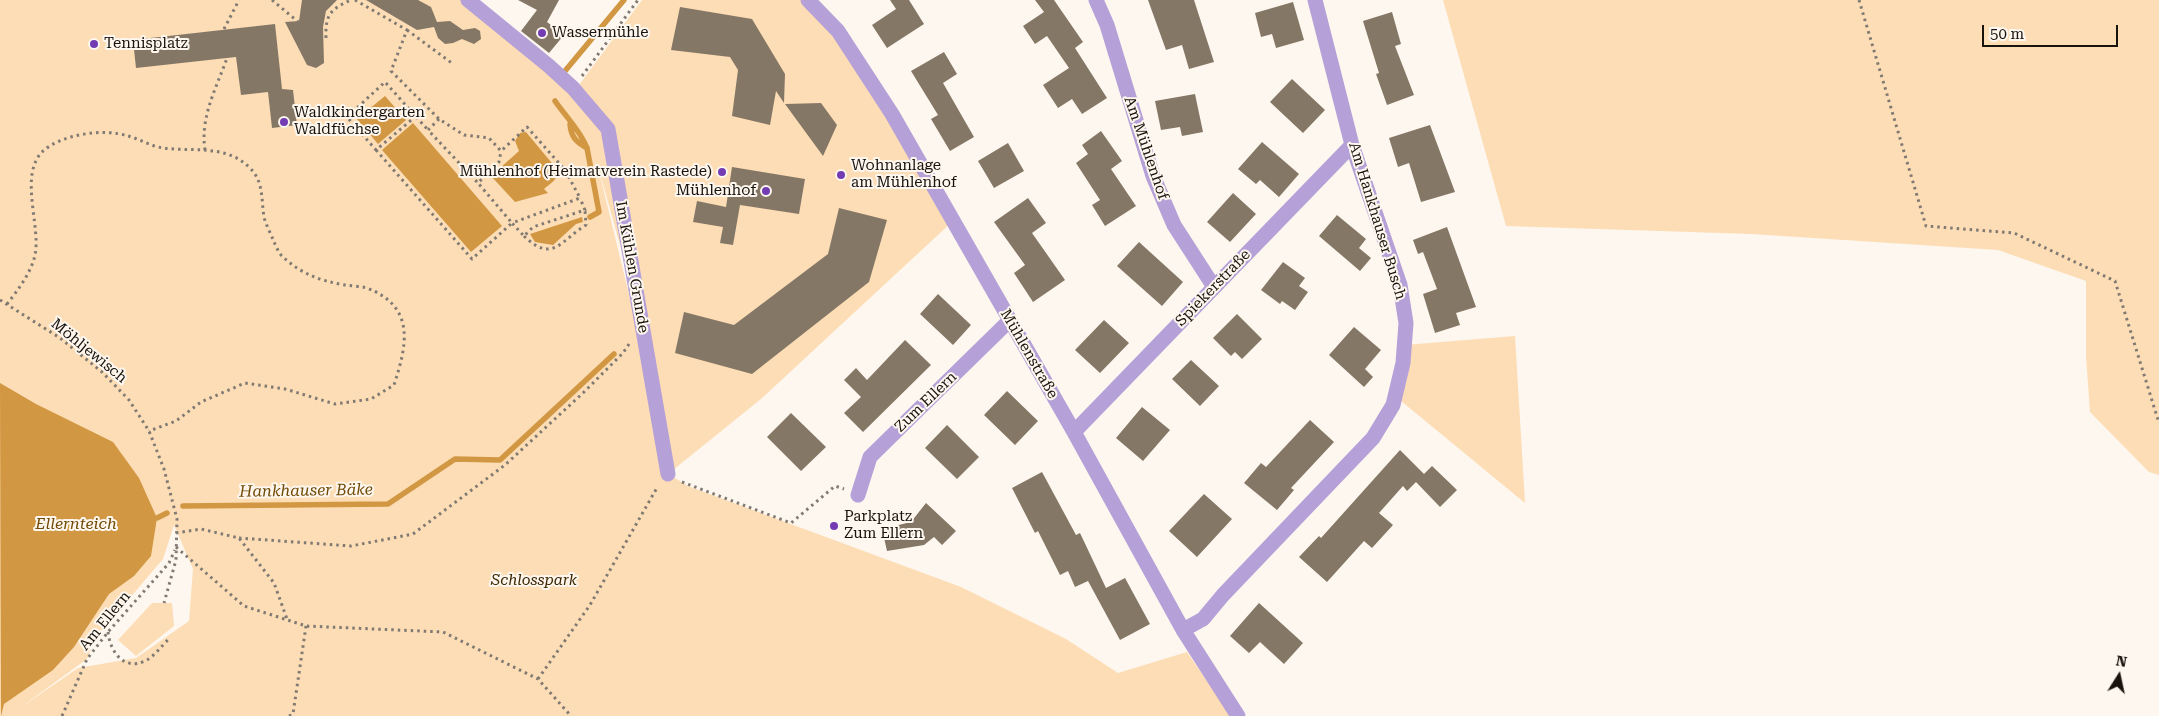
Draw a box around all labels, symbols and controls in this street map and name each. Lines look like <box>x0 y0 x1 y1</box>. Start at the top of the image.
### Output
scale bar <box>1984 15 2120 47</box>
place label: Wassermühle <box>552 24 648 42</box>
text: 50 m <box>1990 25 2024 43</box>
marker: Wassermühle <box>536 27 548 39</box>
place label: Tennisplatz <box>104 35 188 53</box>
marker: Tennisplatz <box>88 38 100 50</box>
street label: Am Mühlenhof <box>1120 94 1172 202</box>
place label: Waldkindergarten Waldfüchse <box>294 104 425 139</box>
marker: Waldkindergarten Waldfüchse <box>278 116 290 128</box>
street label: Am Hankhauser Busch <box>1344 140 1410 302</box>
place label: Wohnanlage am Mühlenhof <box>851 157 957 192</box>
place label: Mühlenhof (Heimatverein Rastede) <box>459 163 712 181</box>
marker: Mühlenhof (Heimatverein Rastede) <box>716 166 728 178</box>
marker: Wohnanlage am Mühlenhof <box>835 169 847 181</box>
place label: Mühlenhof <box>676 182 756 200</box>
marker: Mühlenhof <box>760 185 772 197</box>
street label: Im Kühlen Grunde <box>612 200 652 334</box>
street label: Spiekerstraße <box>1172 246 1254 330</box>
street label: Mühlenstraße <box>996 306 1062 402</box>
street label: Möhljewisch <box>47 315 131 387</box>
street label: Zum Ellern <box>891 368 961 436</box>
water label: Hankhauser Bäke <box>239 480 373 502</box>
place label: Parkplatz Zum Ellern <box>844 508 923 543</box>
water label: Ellernteich <box>35 514 117 534</box>
marker: Parkplatz Zum Ellern <box>828 520 840 532</box>
park label: Schlosspark <box>491 572 577 590</box>
street label: Am Ellern <box>76 588 134 654</box>
north arrow <box>2094 651 2144 701</box>
text: N <box>2115 652 2128 670</box>

